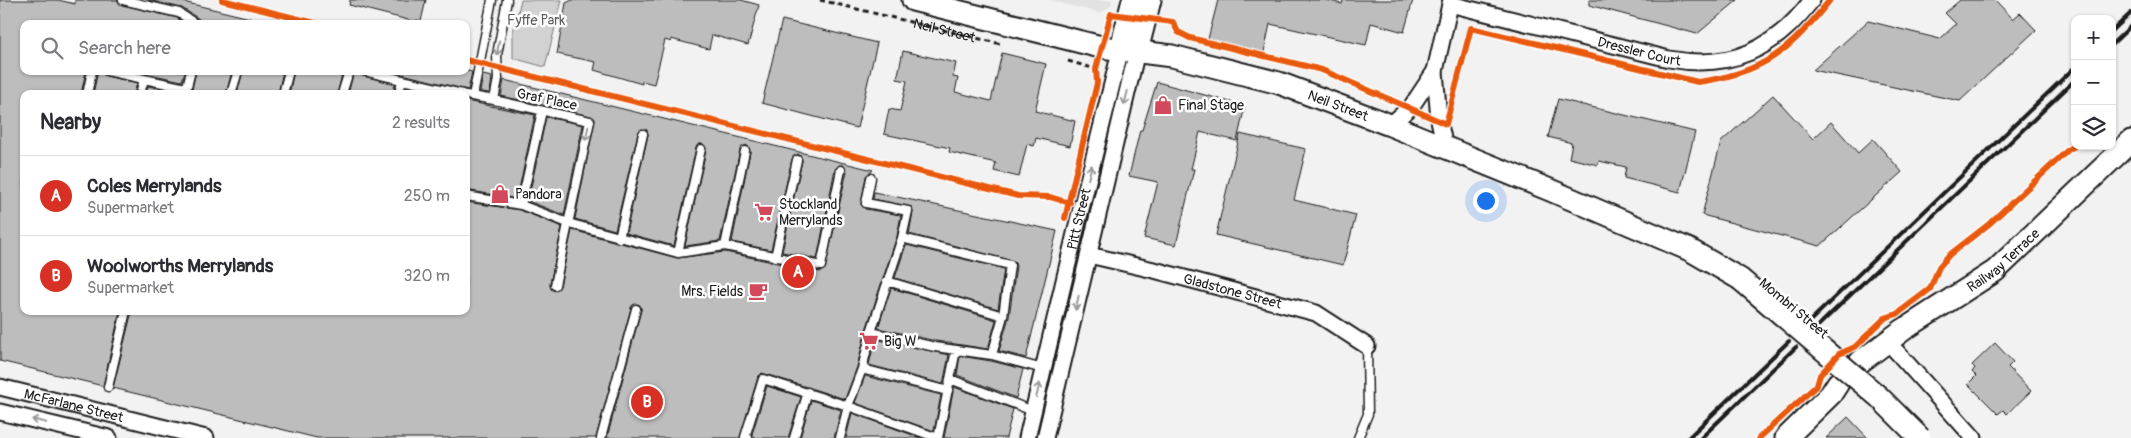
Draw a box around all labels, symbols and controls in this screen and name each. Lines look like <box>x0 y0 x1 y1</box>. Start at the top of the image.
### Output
park label: Fyffe Park <box>507 12 565 29</box>
street label: Neil Street <box>912 15 977 47</box>
map controls <box>2071 15 2116 150</box>
button: + <box>2071 15 2116 60</box>
search box <box>20 20 470 75</box>
street label: Dressler Court <box>1596 33 1682 70</box>
icon: search <box>38 34 66 62</box>
text: Search here <box>78 36 171 60</box>
one-way arrow <box>493 40 503 56</box>
button: − <box>2071 60 2116 105</box>
street label: Graf Place <box>515 85 579 114</box>
street label: Neil Street <box>1305 87 1371 125</box>
one-way arrow <box>1121 90 1130 106</box>
shop icon: Final Stage <box>1152 94 1174 116</box>
place label: Final Stage <box>1178 97 1244 114</box>
button: layers <box>2071 105 2116 150</box>
text: Nearby <box>40 109 101 136</box>
text: 2 results <box>392 113 450 133</box>
one-way arrow <box>582 124 591 140</box>
one-way arrow <box>1086 164 1095 180</box>
text: Coles Merrylands <box>87 174 222 198</box>
shop icon: Pandora <box>489 183 511 205</box>
text: A <box>51 186 61 206</box>
text: 250 m <box>404 186 450 206</box>
place label: Pandora <box>515 186 562 203</box>
street label: Pitt Street <box>1064 186 1095 252</box>
your location <box>1473 188 1499 214</box>
place label: Stockland Merrylands <box>779 196 843 229</box>
text: Supermarket <box>87 198 174 218</box>
supermarket icon: Stockland Merrylands <box>753 201 775 223</box>
street label: Railway Terrace <box>1964 225 2043 296</box>
pin: A <box>782 253 814 291</box>
text: Woolworths Merrylands <box>87 254 273 278</box>
text: B <box>51 266 61 286</box>
text: 320 m <box>404 266 450 286</box>
street label: Gladstone Street <box>1181 270 1284 313</box>
street label: Mombri Street <box>1756 275 1832 342</box>
text: Supermarket <box>87 278 174 298</box>
cafe icon: Mrs. Fields <box>747 280 769 302</box>
place label: Mrs. Fields <box>681 283 744 300</box>
one-way arrow <box>1072 294 1081 310</box>
supermarket icon: Big W <box>858 330 880 352</box>
place label: Big W <box>884 333 916 350</box>
one-way arrow <box>1034 382 1043 398</box>
pin: B <box>631 383 663 421</box>
street label: McFarlane Street <box>22 385 125 426</box>
one-way arrow <box>31 416 47 425</box>

